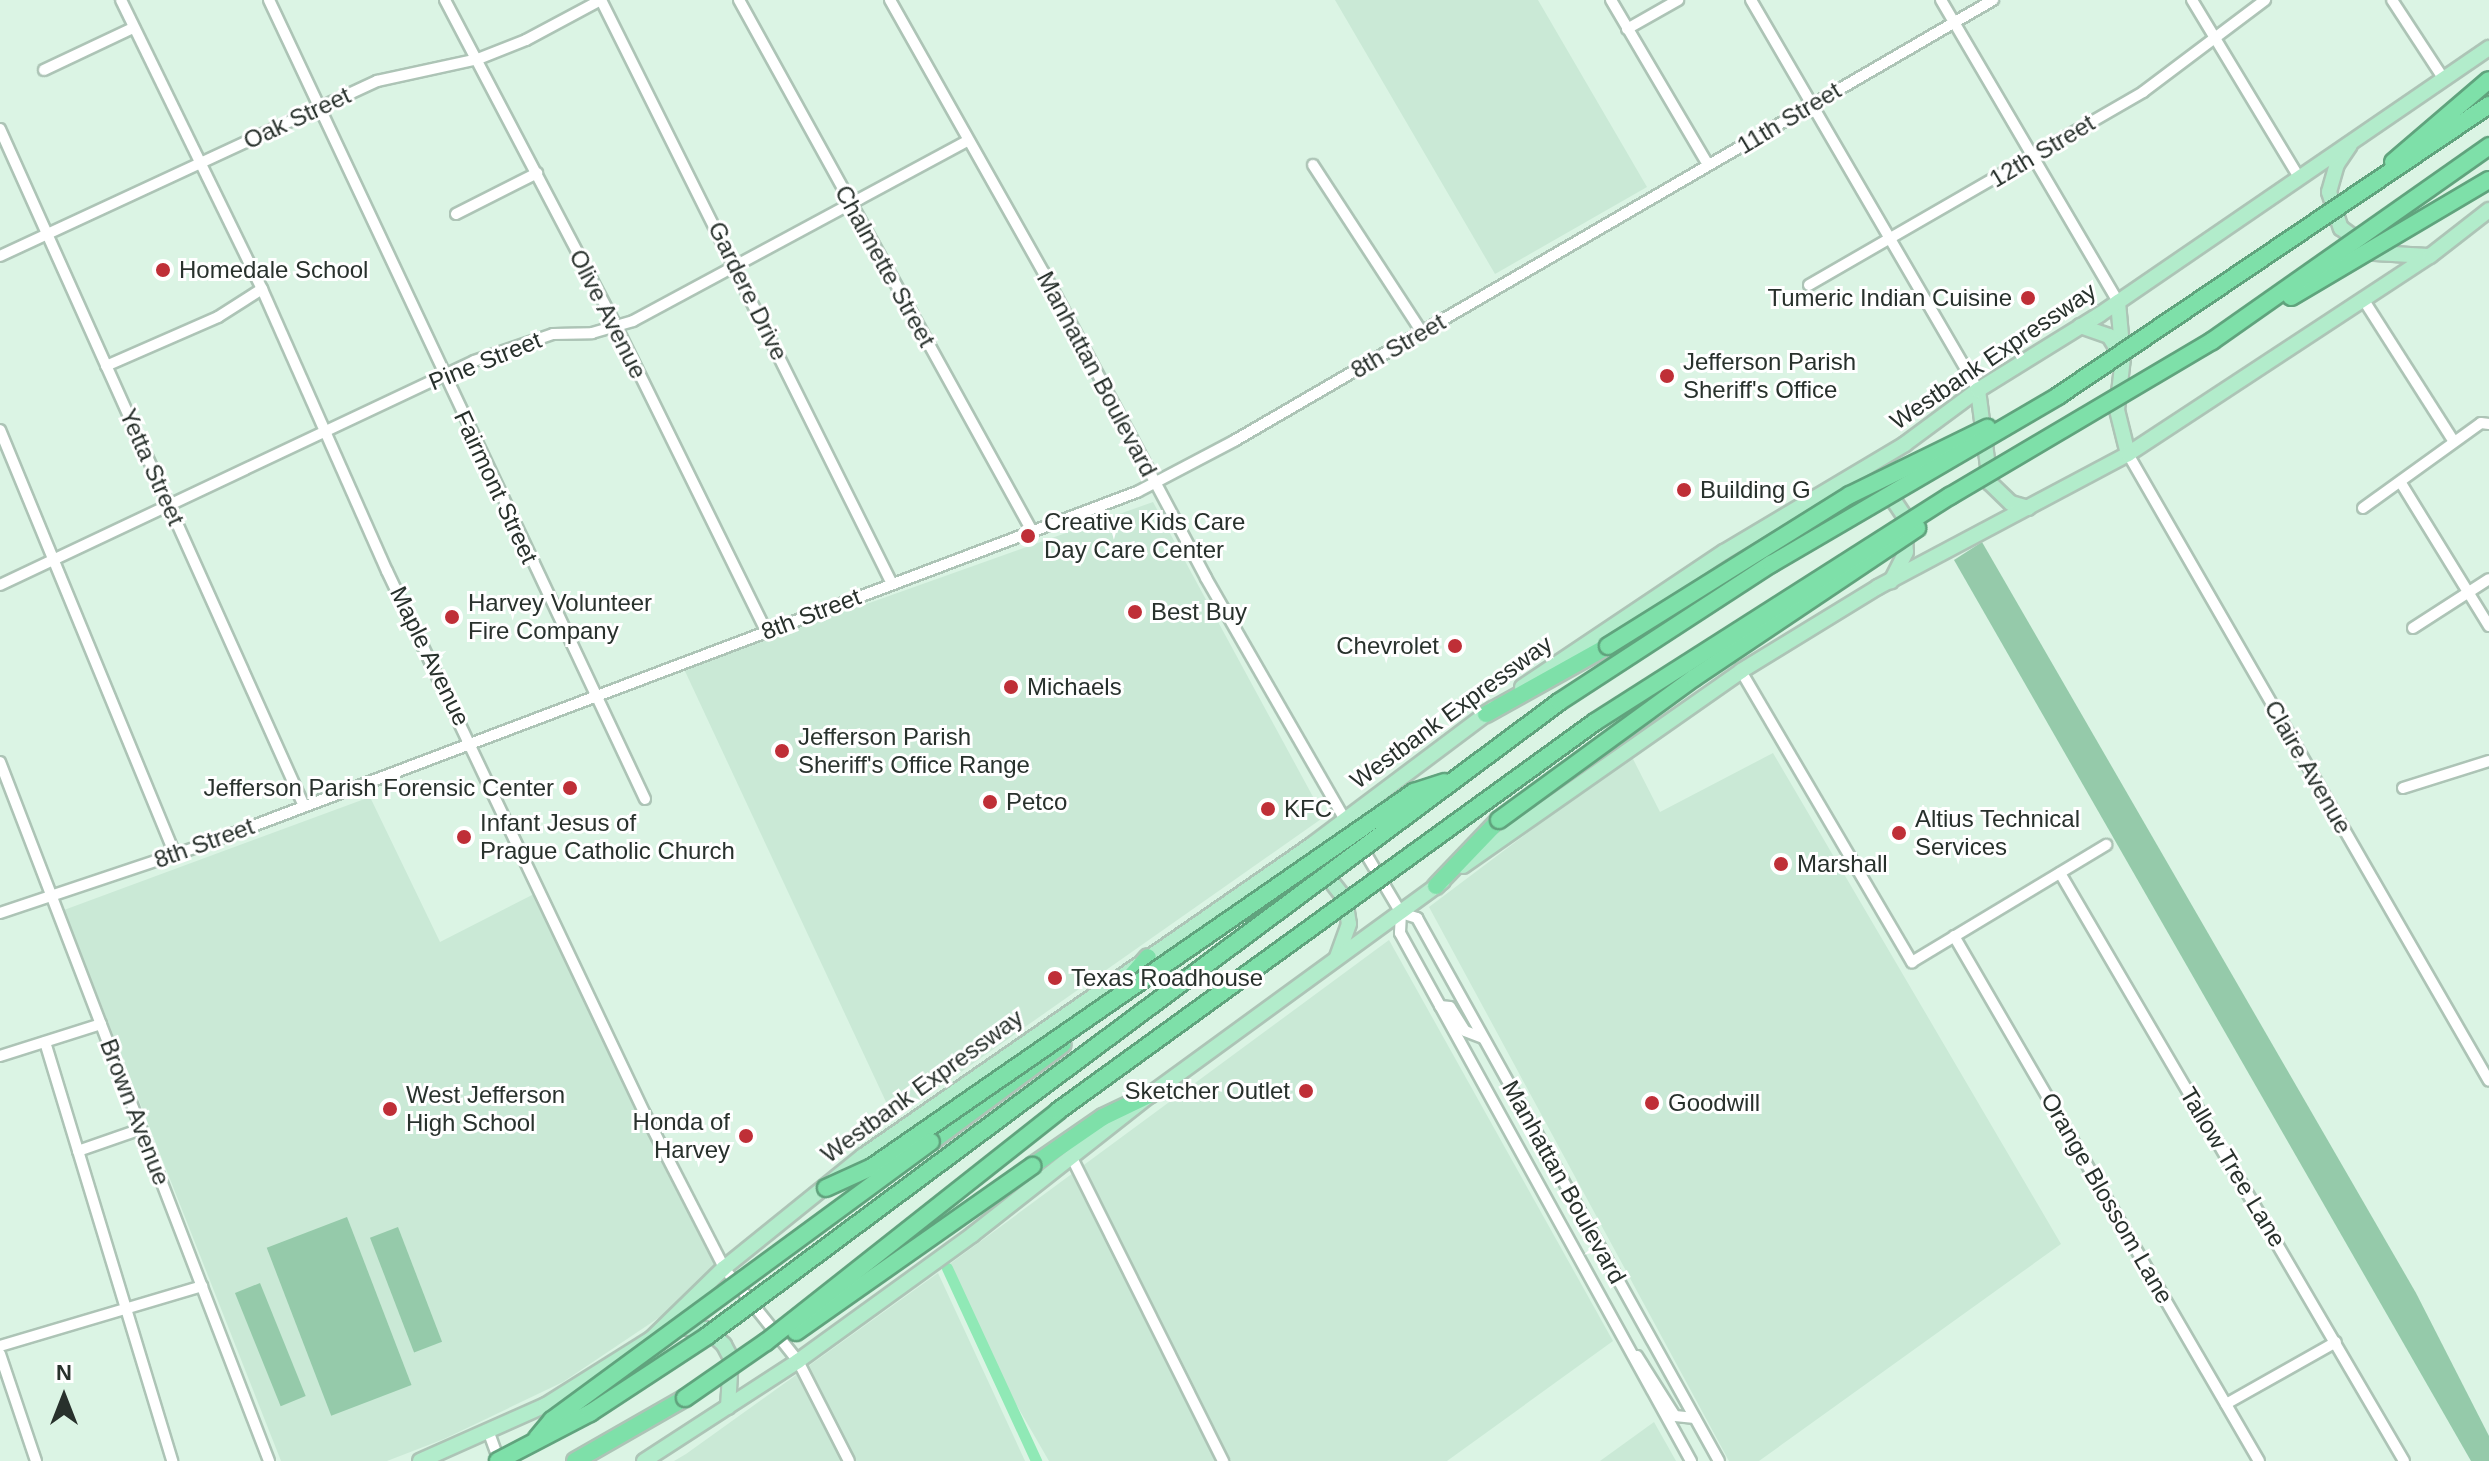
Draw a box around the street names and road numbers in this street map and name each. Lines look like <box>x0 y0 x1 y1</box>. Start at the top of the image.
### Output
street label: 11th Street <box>1732 76 1846 160</box>
street label: Oak Street <box>239 81 355 155</box>
street label: 12th Street <box>1984 108 2100 194</box>
street label: Chalmette Street <box>829 180 941 352</box>
street label: Gardere Drive <box>702 217 794 365</box>
street label: Olive Avenue <box>563 244 653 384</box>
street label: Manhattan Boulevard <box>1031 267 1163 481</box>
street label: Westbank Expressway <box>1885 276 2101 436</box>
street label: 8th Street <box>1346 308 1450 384</box>
street label: Pine Street <box>425 325 545 397</box>
street label: Yetta Street <box>114 404 190 530</box>
street label: Fairmont Street <box>448 406 544 568</box>
street label: Maple Avenue <box>384 581 476 731</box>
street label: 8th Street <box>757 582 865 646</box>
street label: Westbank Expressway <box>1345 629 1557 795</box>
street label: Claire Avenue <box>2258 695 2358 839</box>
street label: 8th Street <box>150 812 258 874</box>
street label: Westbank Expressway <box>816 1003 1028 1169</box>
street label: Brown Avenue <box>94 1034 176 1190</box>
street label: Manhattan Boulevard <box>1496 1075 1632 1289</box>
street label: Tallow Tree Lane <box>2174 1082 2292 1252</box>
street label: Orange Blossom Lane <box>2035 1087 2179 1309</box>

